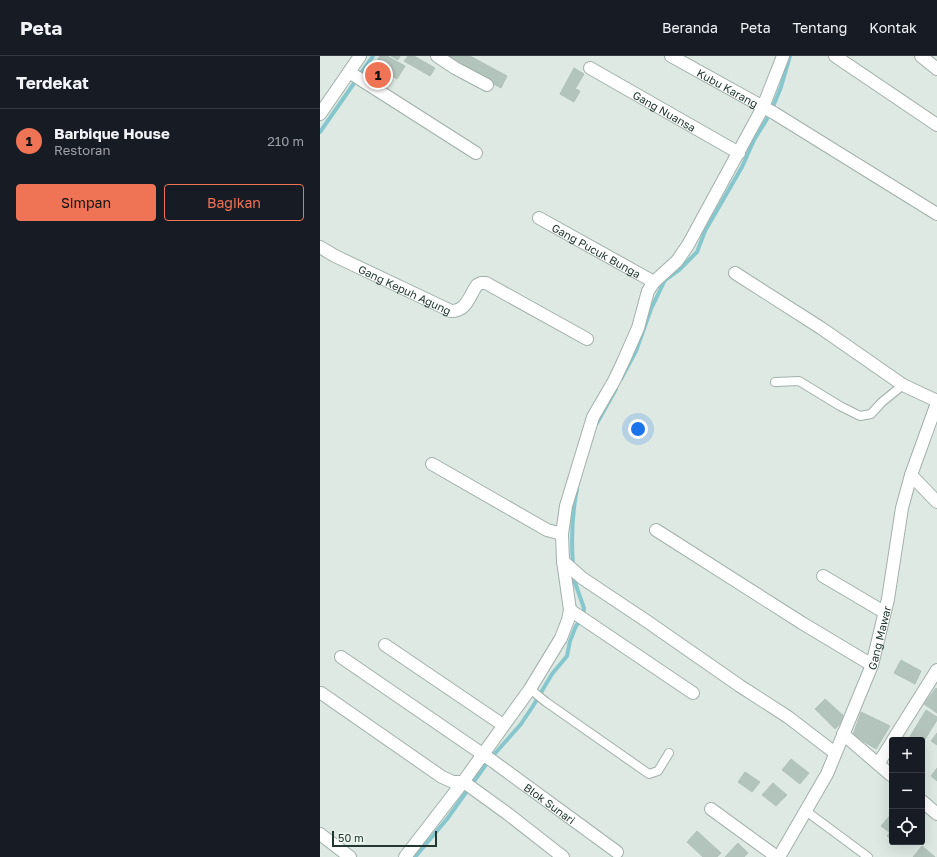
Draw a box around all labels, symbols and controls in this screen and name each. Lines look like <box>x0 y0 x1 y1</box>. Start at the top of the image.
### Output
text: Peta <box>20 16 62 39</box>
text: Beranda <box>662 19 718 36</box>
text: Peta <box>740 19 771 36</box>
text: Tentang <box>793 19 847 36</box>
text: Kontak <box>869 19 917 36</box>
pin: 1 <box>365 60 391 90</box>
street label: Kubu Karang <box>695 65 761 110</box>
text: Terdekat <box>16 72 89 93</box>
street label: Gang Nuansa <box>631 88 698 134</box>
text: Barbique House <box>54 124 170 142</box>
text: 1 <box>26 133 32 149</box>
text: 210 m <box>267 133 304 149</box>
text: Restoran <box>54 142 110 158</box>
button: Simpan <box>16 184 156 221</box>
button: Bagikan <box>164 184 304 221</box>
street label: Gang Pucuk Bunga <box>550 220 643 280</box>
street label: Gang Kepuh Agung <box>357 262 454 317</box>
your location <box>628 419 648 439</box>
street label: Gang Mawar <box>864 604 893 671</box>
map controls <box>889 737 925 845</box>
button: + <box>889 737 925 773</box>
button: − <box>889 773 925 809</box>
street label: Blok Sunari <box>522 780 578 826</box>
button: locate <box>889 809 925 845</box>
scale bar <box>332 829 437 848</box>
text: 50 m <box>338 831 364 844</box>

